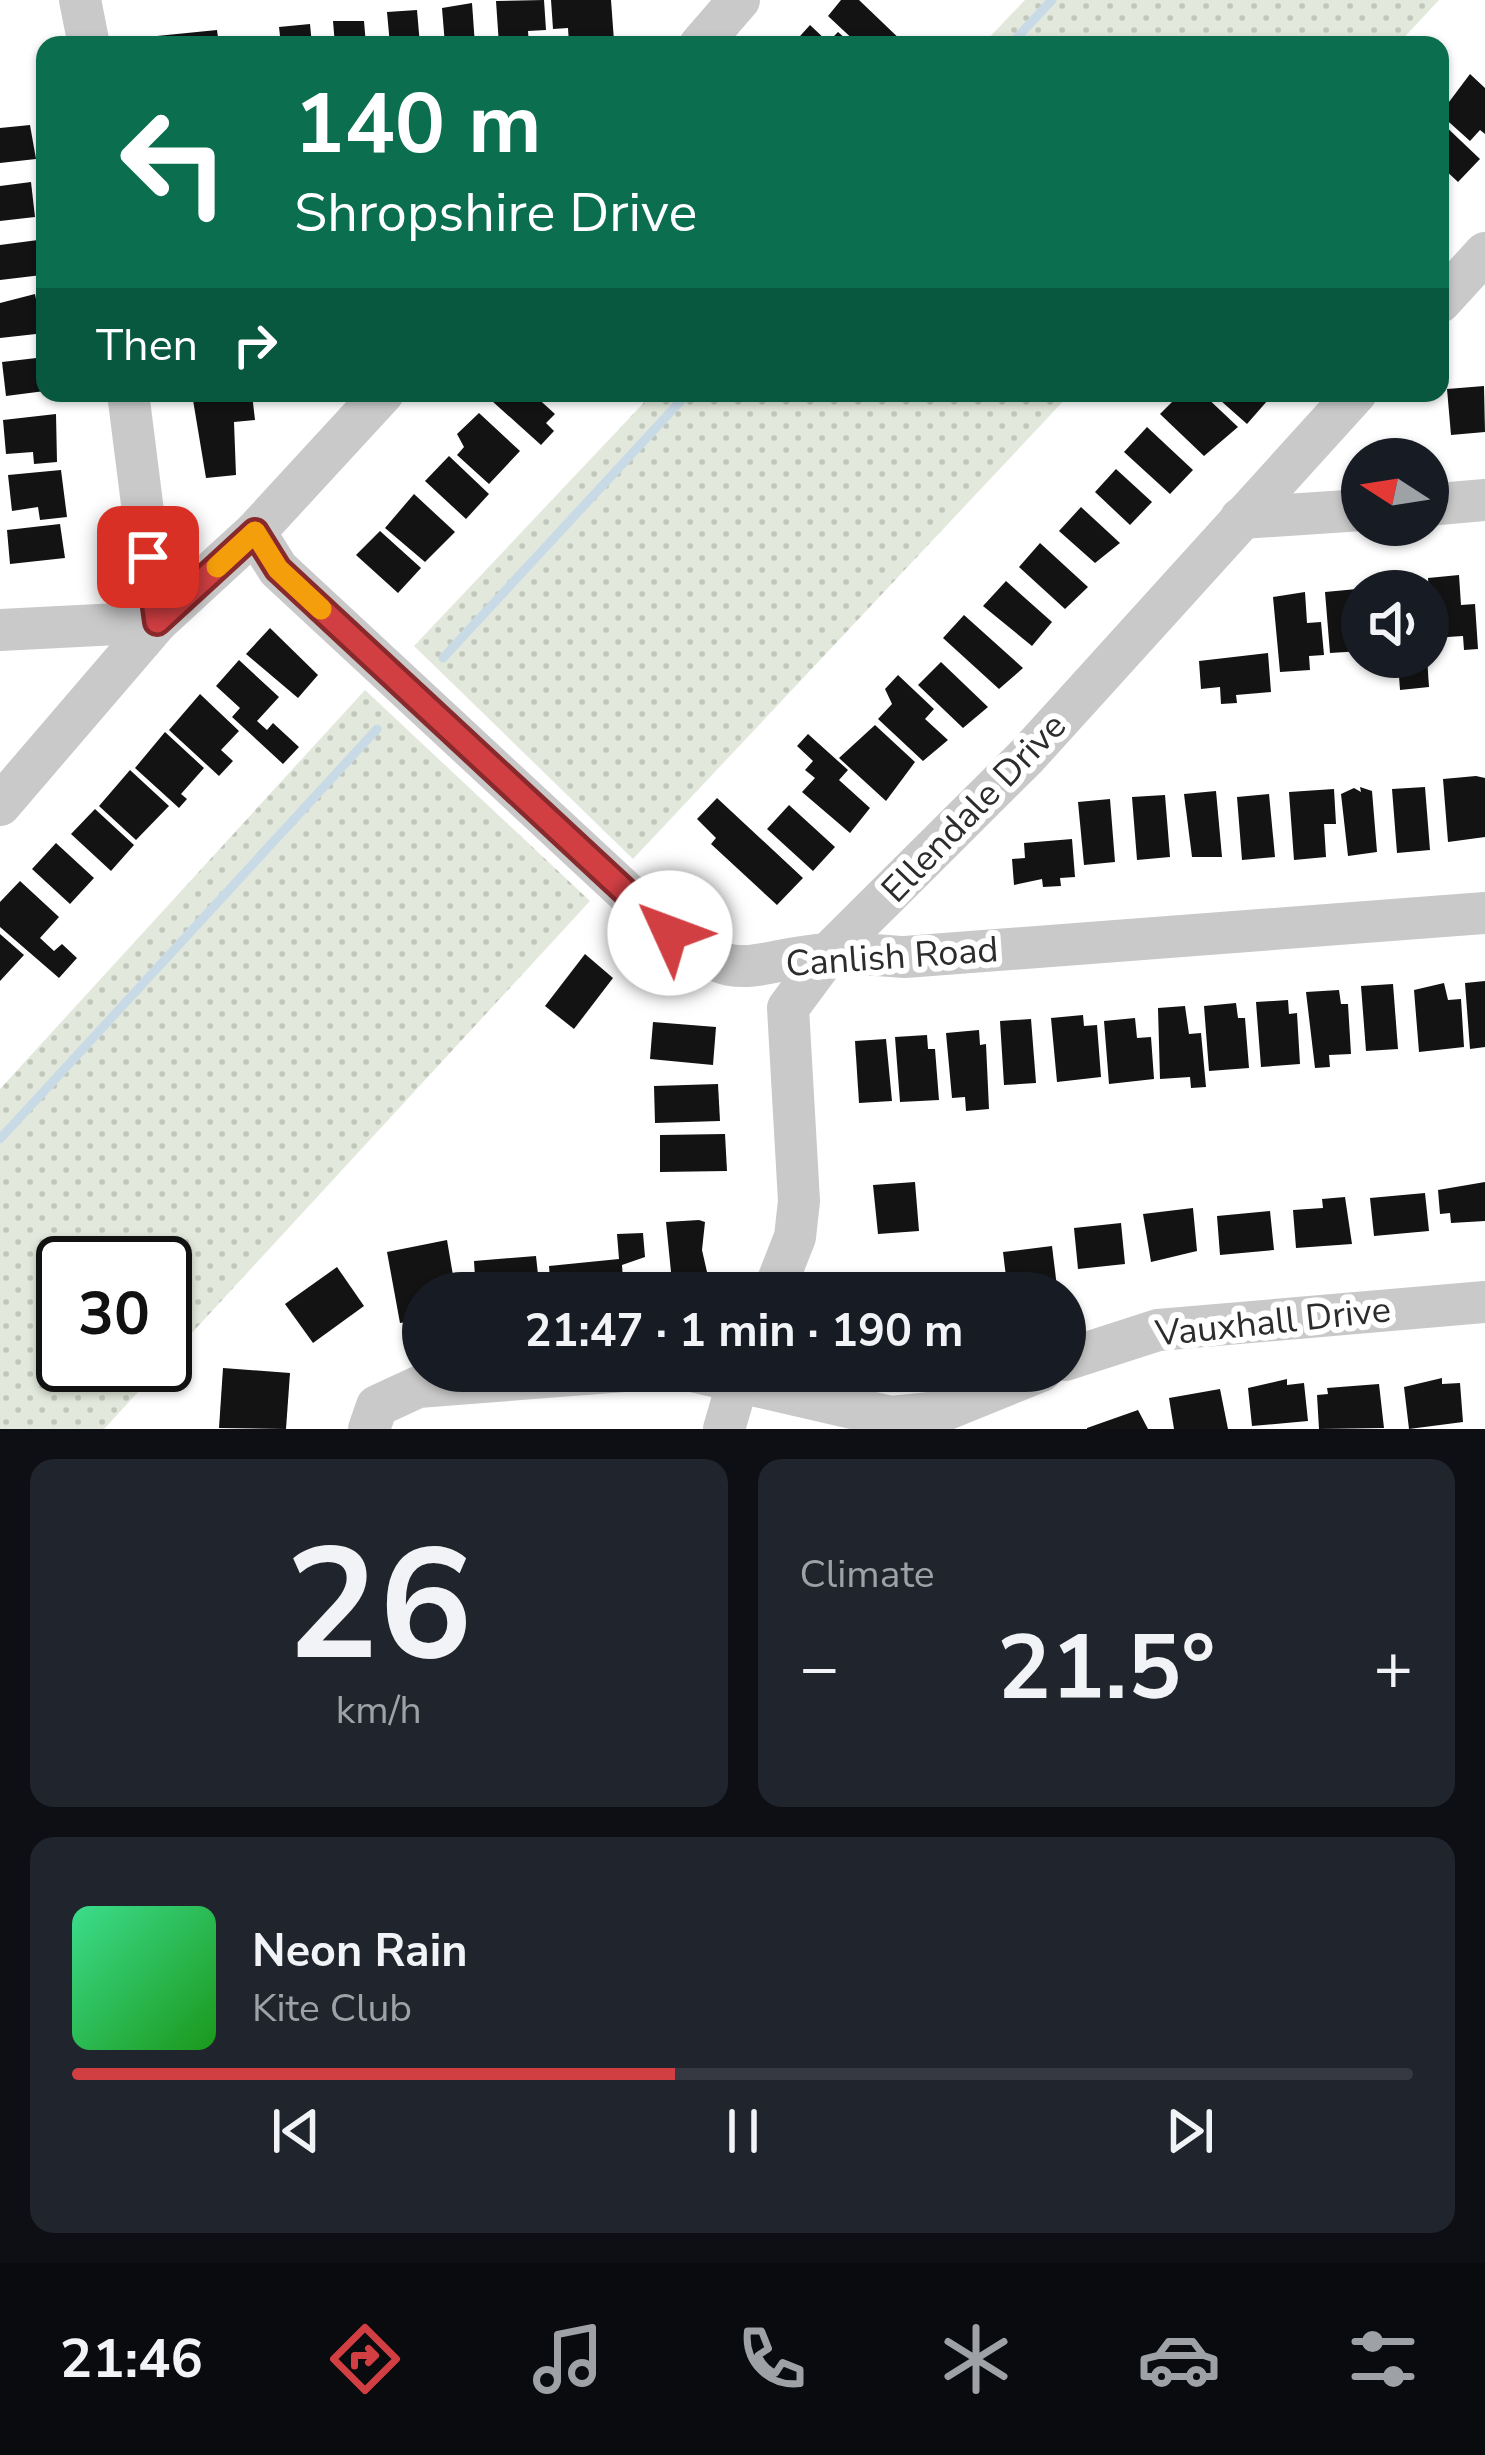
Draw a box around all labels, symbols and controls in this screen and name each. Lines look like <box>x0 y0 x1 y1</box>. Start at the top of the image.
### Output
text: 140 m <box>294 67 542 182</box>
icon: left <box>96 84 252 240</box>
text: Shropshire Drive <box>294 176 697 250</box>
icon: right <box>222 312 288 378</box>
text: Then <box>96 315 198 376</box>
north arrow <box>1341 438 1449 546</box>
map controls <box>1341 438 1449 678</box>
pin <box>97 506 199 608</box>
icon: arrive <box>115 524 181 590</box>
button: sound <box>1341 570 1449 678</box>
street label: Ellendale Drive <box>871 702 1077 914</box>
position arrow <box>607 870 733 996</box>
street label: Canlish Road <box>784 925 1000 989</box>
speed limit sign: 30 <box>36 1236 192 1392</box>
street label: Vauxhall Drive <box>1152 1285 1393 1359</box>
text: 21:47 · 1 min · 190 m <box>524 1301 964 1362</box>
text: 26 <box>285 1499 472 1712</box>
text: Climate <box>800 1548 935 1601</box>
text: 21.5° <box>997 1607 1215 1730</box>
text: − <box>800 1623 839 1713</box>
text: + <box>1373 1623 1413 1713</box>
text: km/h <box>336 1684 422 1737</box>
text: Neon Rain <box>252 1921 468 1982</box>
text: Kite Club <box>252 1982 412 2035</box>
icon: previous <box>263 2098 329 2164</box>
icon: pause <box>710 2098 776 2164</box>
icon: next <box>1157 2098 1223 2164</box>
icon: directions <box>323 2317 407 2401</box>
icon: music <box>526 2317 610 2401</box>
icon: phone <box>730 2317 814 2401</box>
icon: climate <box>934 2317 1018 2401</box>
icon: car <box>1137 2317 1221 2401</box>
icon: filters <box>1341 2317 1425 2401</box>
text: 21:46 <box>60 2322 203 2396</box>

